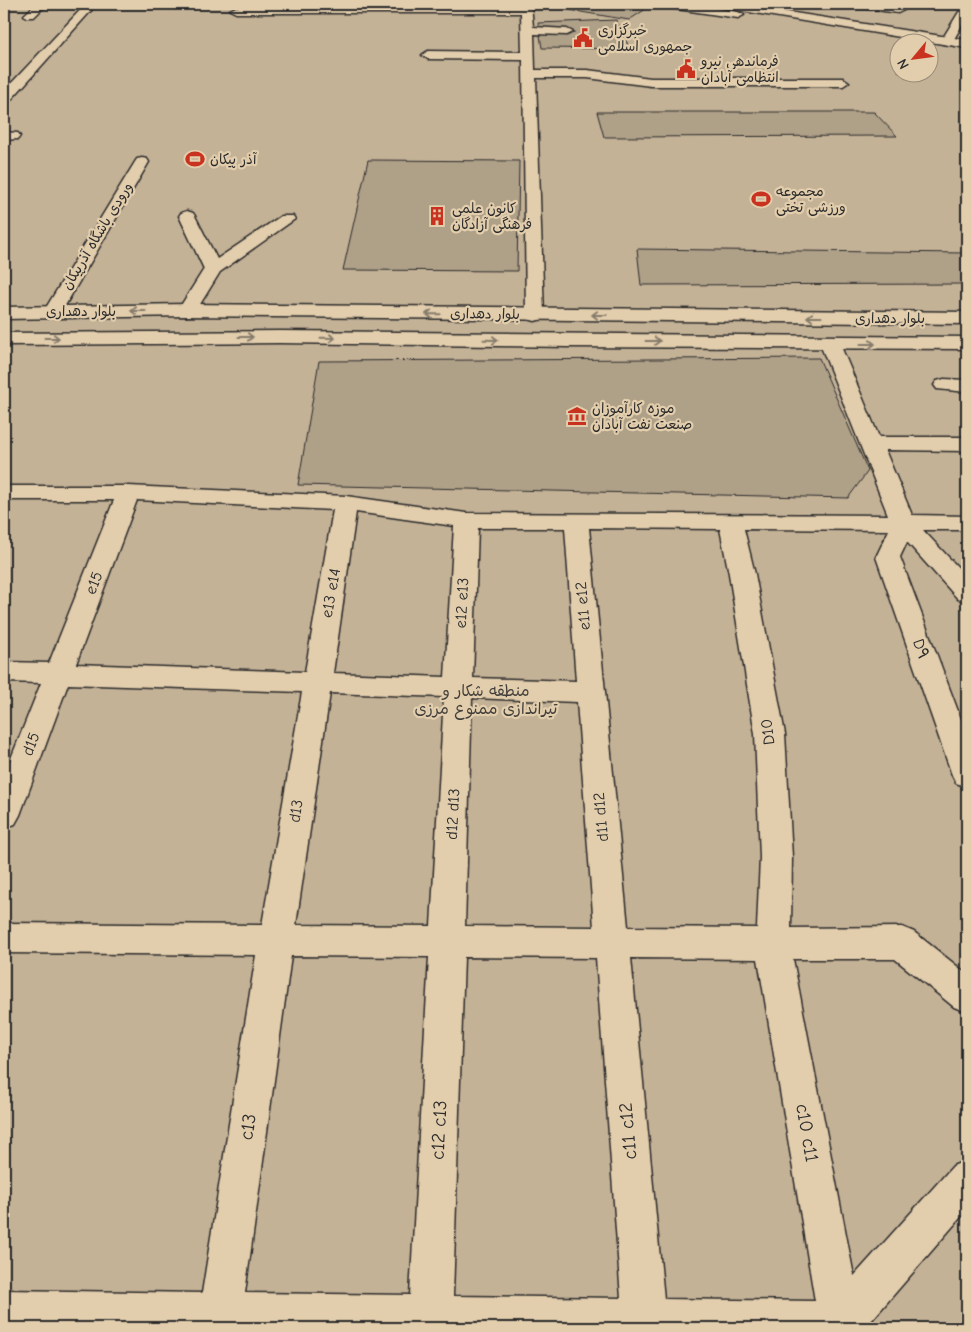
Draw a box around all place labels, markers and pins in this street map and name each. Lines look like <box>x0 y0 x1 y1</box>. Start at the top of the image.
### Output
place label: خبرگزاری جمهوری اسلامی <box>598 22 692 56</box>
public building icon: خبرگزاری جمهوری اسلامی <box>572 27 594 49</box>
place label: فرماندهی نیرو انتظامی آبادان <box>700 53 779 86</box>
public building icon: فرماندهی نیرو انتظامی آبادان <box>675 58 697 80</box>
sports icon: آذر پیکان <box>184 148 206 170</box>
place label: آذر پیکان <box>210 151 257 169</box>
place label: مجموعه ورزشی تختی <box>776 183 846 216</box>
sports icon: مجموعه ورزشی تختی <box>750 188 772 210</box>
place label: کانون علمی فرهنگی آزادگان <box>452 200 532 233</box>
building icon: کانون علمی فرهنگی آزادگان <box>426 205 448 227</box>
place label: موزه کارآموزان صنعت نفت آبادان <box>592 400 692 433</box>
museum icon: موزه کارآموزان صنعت نفت آبادان <box>566 405 588 427</box>

